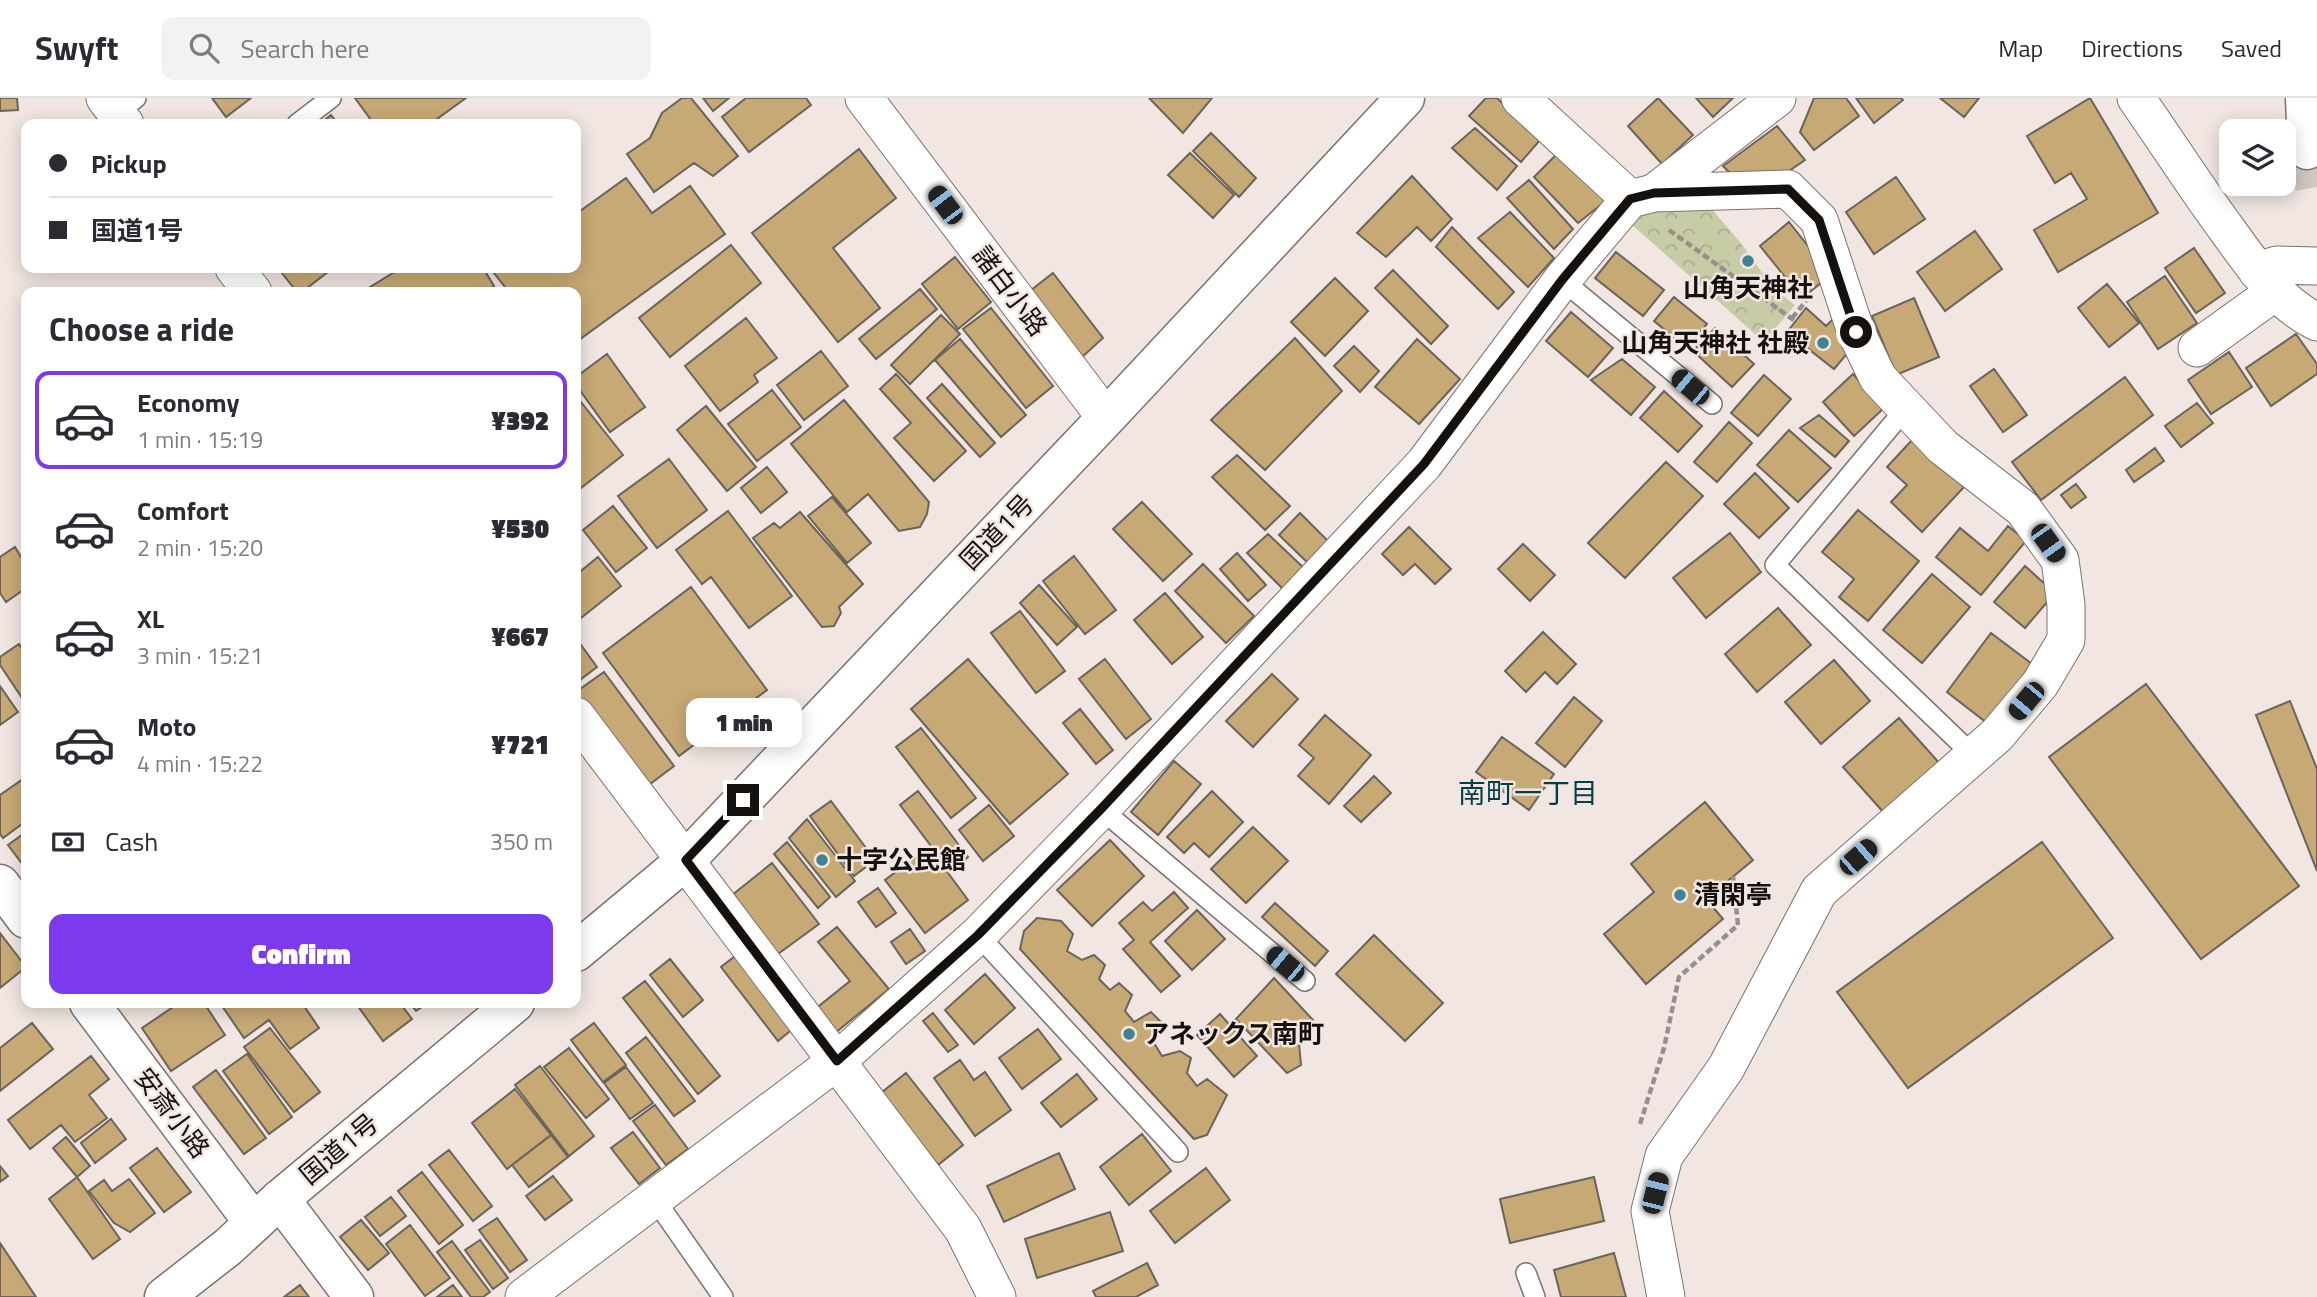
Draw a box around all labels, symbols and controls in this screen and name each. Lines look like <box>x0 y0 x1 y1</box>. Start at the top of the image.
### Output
search box <box>161 17 651 80</box>
text: Swyft <box>35 23 119 73</box>
icon: search <box>185 29 223 67</box>
text: Search here <box>241 29 369 68</box>
text: Map <box>1998 30 2043 66</box>
text: Directions <box>2081 30 2183 66</box>
text: Saved <box>2221 30 2282 66</box>
map controls <box>2219 119 2296 196</box>
button: layers <box>2219 119 2296 196</box>
text: Pickup <box>91 144 167 183</box>
car <box>924 182 967 228</box>
text: 国道1号 <box>91 211 184 250</box>
street label: 諸白小路 <box>964 237 1057 344</box>
marker: 山角天神社 <box>1740 253 1756 269</box>
place label: 山角天神社 <box>1683 268 1813 307</box>
text: Choose a ride <box>49 305 234 353</box>
route start <box>1840 316 1872 348</box>
place label: 山角天神社 社殿 <box>1621 323 1809 362</box>
marker: 山角天神社 社殿 <box>1815 335 1831 351</box>
car <box>1668 365 1713 409</box>
text: Economy <box>137 383 239 422</box>
icon: car <box>53 389 116 452</box>
text: ¥392 <box>491 401 549 440</box>
text: 1 min · 15:19 <box>137 422 263 457</box>
street label: 国道1号 <box>950 485 1043 578</box>
text: Comfort <box>137 491 229 530</box>
icon: car <box>53 497 116 560</box>
text: ¥530 <box>491 509 549 548</box>
car <box>2028 520 2069 566</box>
text: 2 min · 15:20 <box>137 530 263 565</box>
text: XL <box>137 599 164 638</box>
icon: car <box>53 605 116 668</box>
text: ¥667 <box>491 617 549 656</box>
text: 3 min · 15:21 <box>137 638 263 673</box>
car <box>2005 678 2048 724</box>
callout: 1 min <box>685 698 801 748</box>
text: 1 min <box>715 705 773 740</box>
text: Moto <box>137 707 196 746</box>
icon: car <box>53 713 116 776</box>
text: ¥721 <box>491 725 549 764</box>
text: 4 min · 15:22 <box>137 746 263 781</box>
district label: 南町一丁目 <box>1458 771 1598 814</box>
route end <box>727 784 759 816</box>
text: Cash <box>105 822 158 861</box>
icon: cash <box>49 823 87 861</box>
text: 350 m <box>490 824 553 859</box>
car <box>1836 835 1881 879</box>
place label: 十字公民館 <box>836 840 966 879</box>
marker: 十字公民館 <box>814 852 830 868</box>
place label: 清閑亭 <box>1694 875 1772 914</box>
marker: 清閑亭 <box>1672 887 1688 903</box>
button: Confirm <box>49 914 553 994</box>
car <box>1263 942 1308 986</box>
place label: アネックス南町 <box>1143 1014 1324 1053</box>
marker: アネックス南町 <box>1121 1026 1137 1042</box>
street label: 安斎小路 <box>126 1059 219 1166</box>
street label: 国道1号 <box>291 1104 387 1193</box>
car <box>1640 1170 1671 1216</box>

